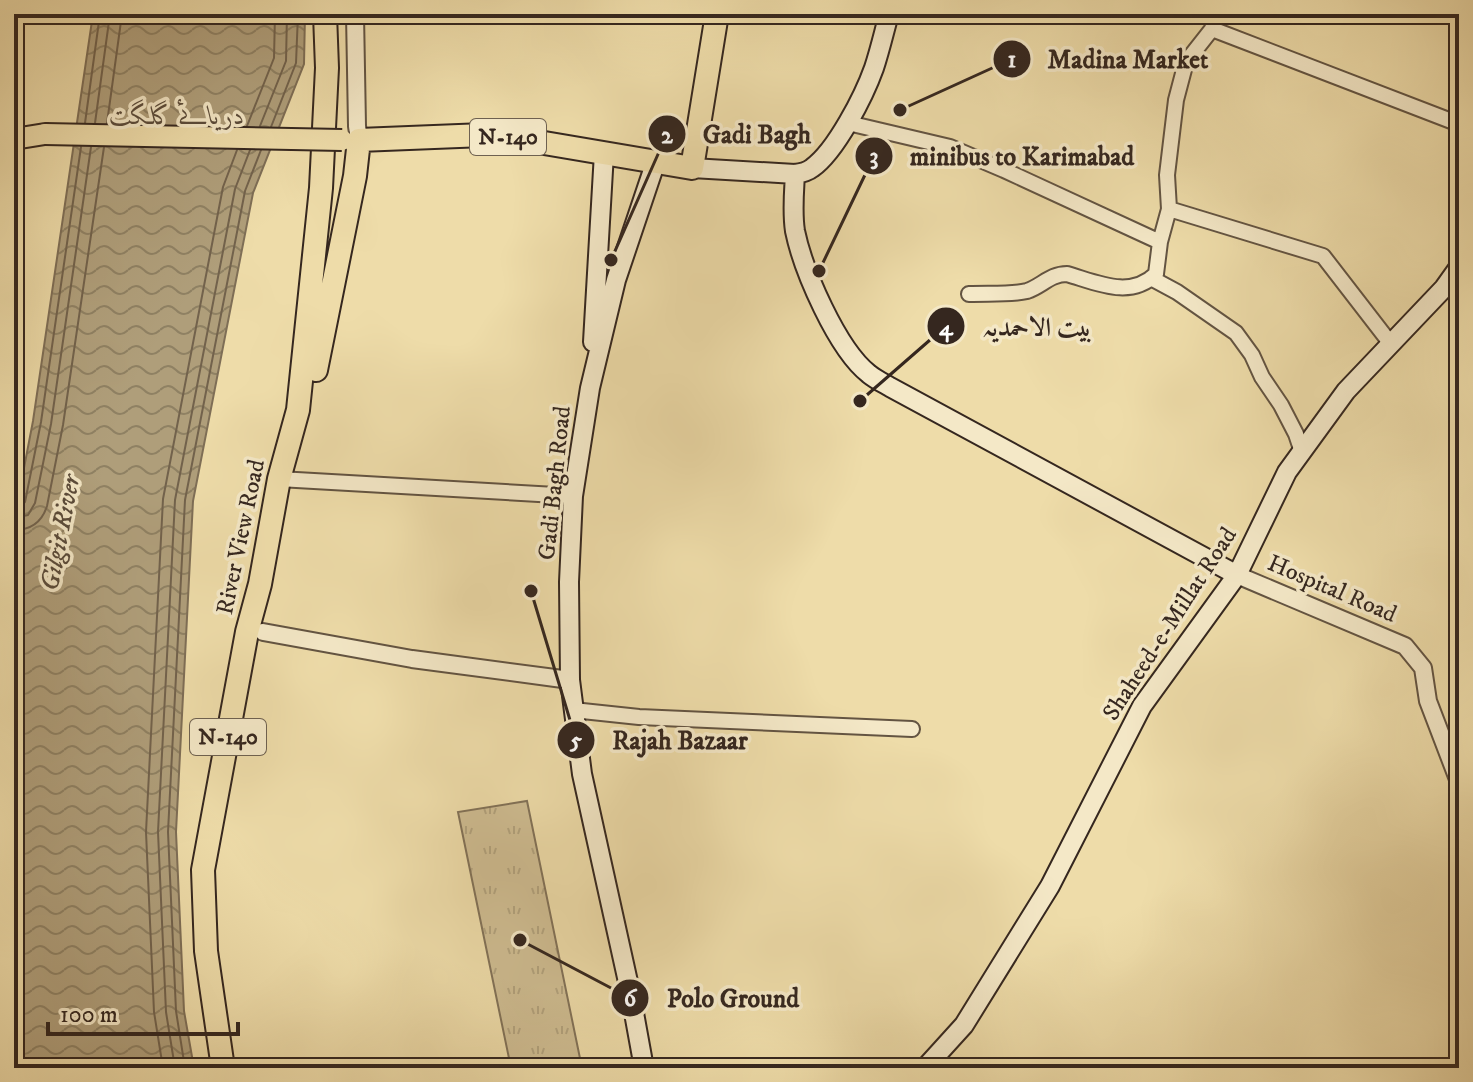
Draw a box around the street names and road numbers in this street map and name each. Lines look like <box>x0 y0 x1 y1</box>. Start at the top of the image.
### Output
road number: N-140 <box>470 119 546 155</box>
street label: Gadi Bagh Road <box>532 404 578 562</box>
street label: River View Road <box>210 457 272 617</box>
street label: Shaheed-e-Millat Road <box>1096 522 1244 726</box>
street label: Hospital Road <box>1263 548 1401 630</box>
road number: N-140 <box>190 719 266 755</box>

